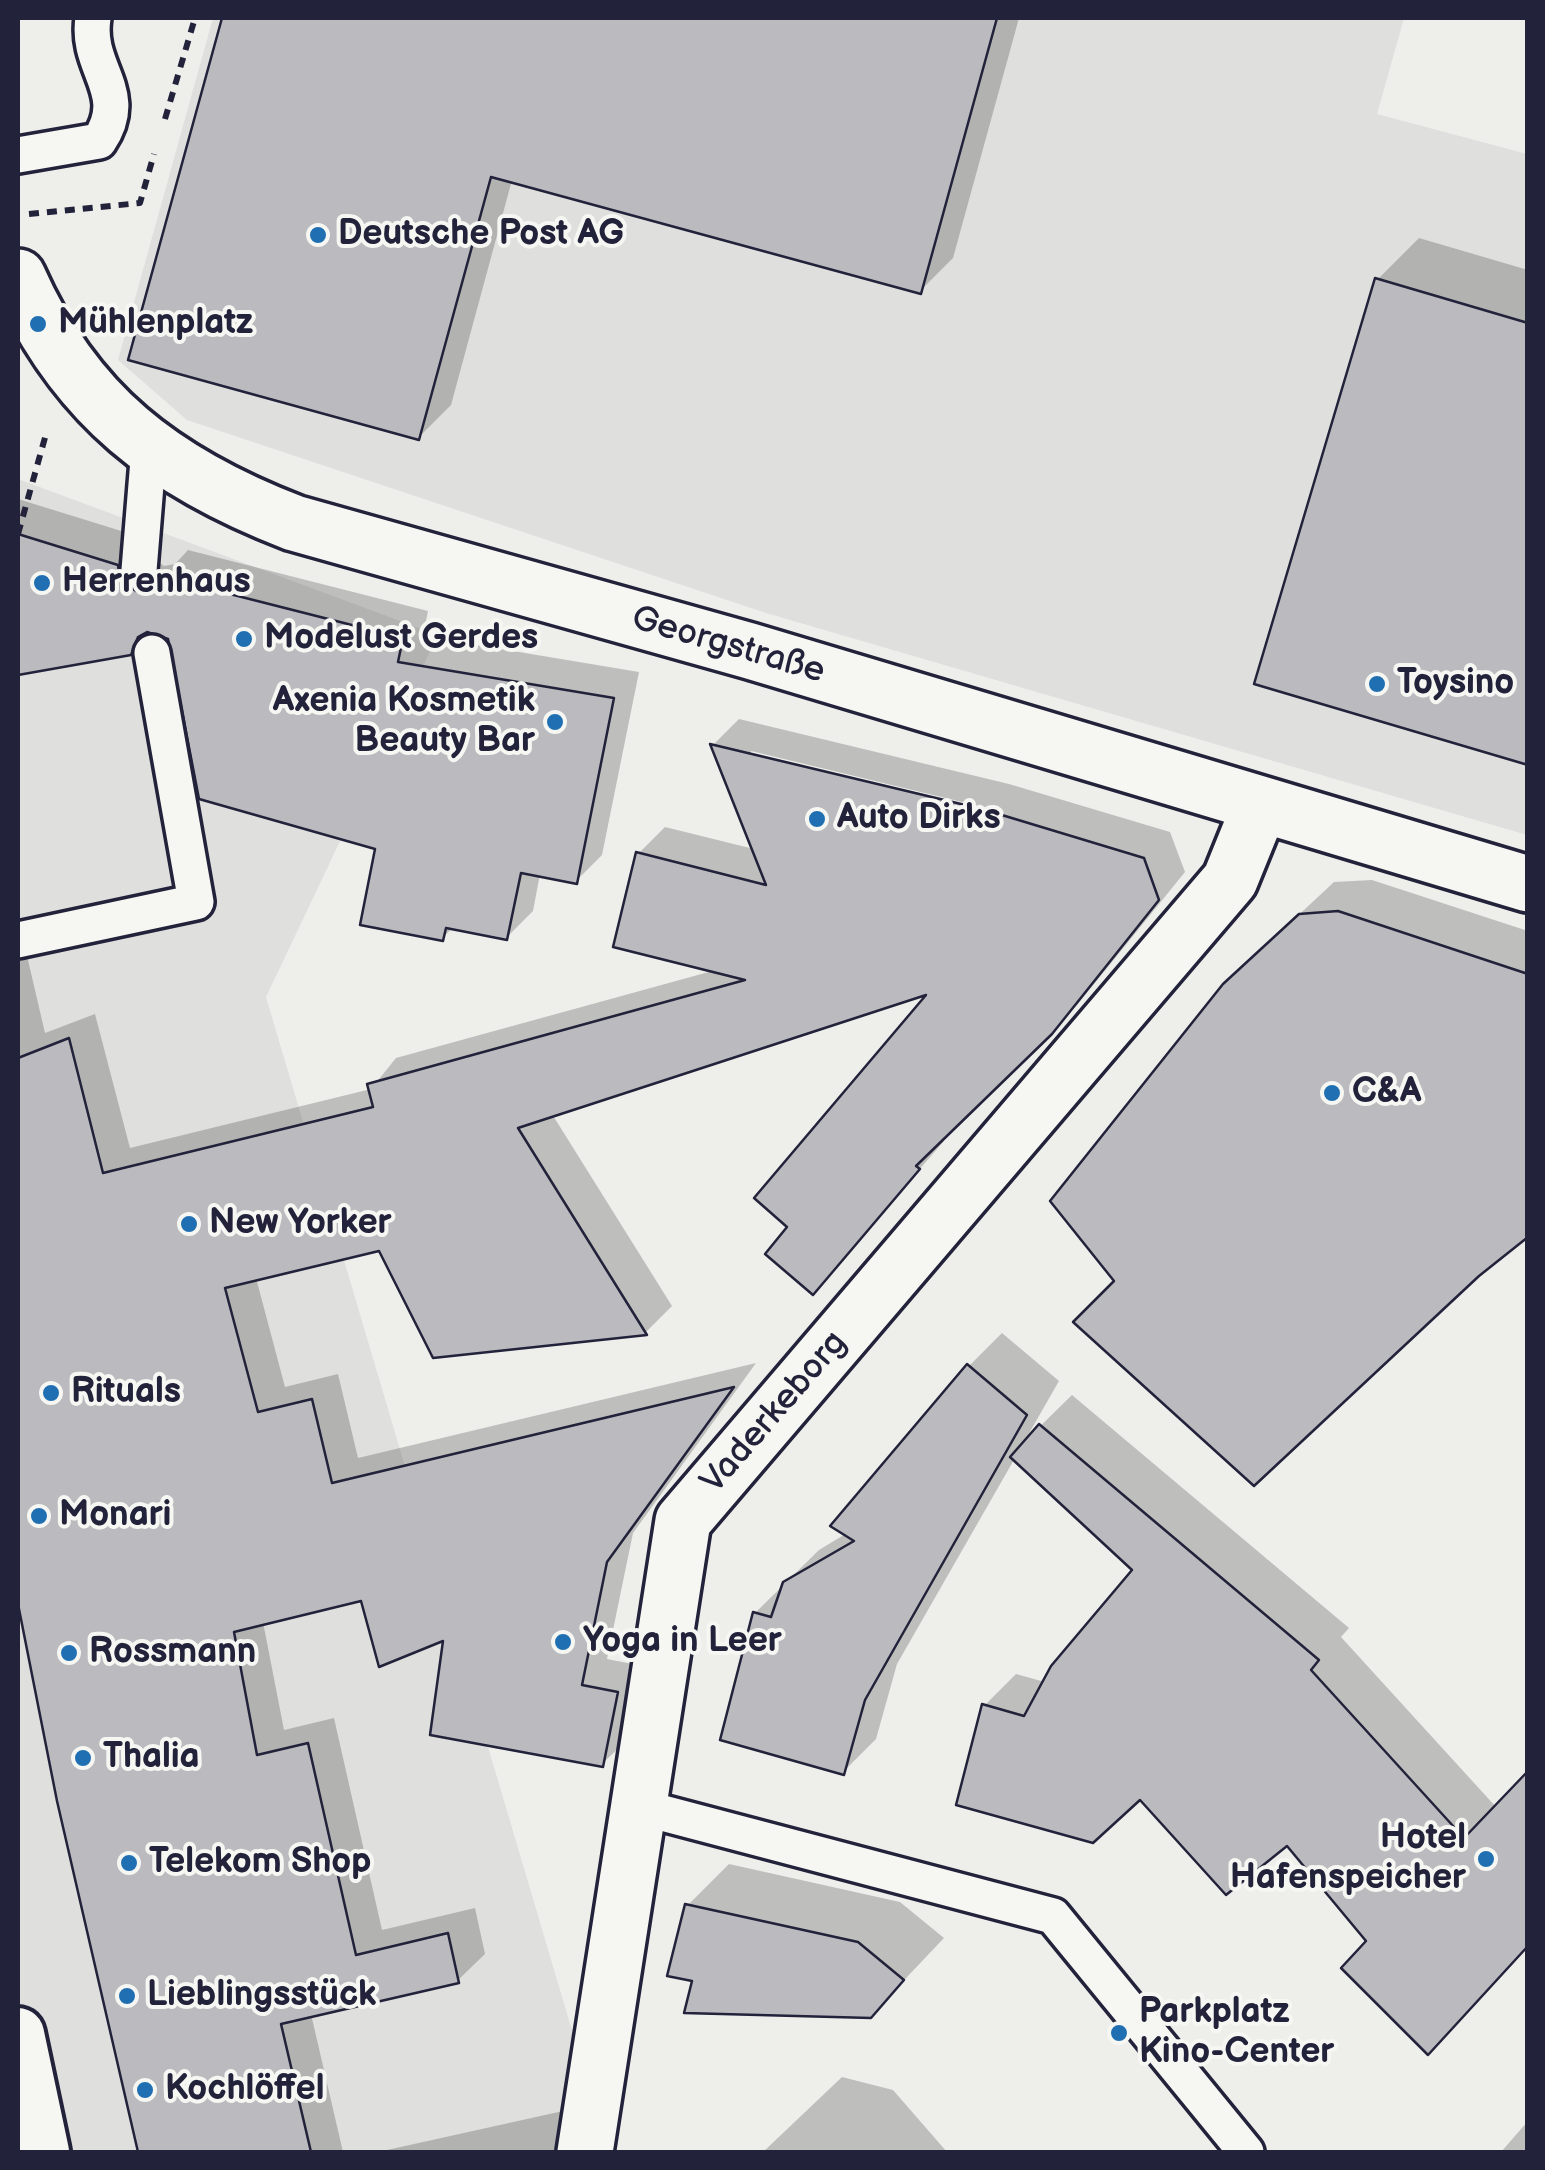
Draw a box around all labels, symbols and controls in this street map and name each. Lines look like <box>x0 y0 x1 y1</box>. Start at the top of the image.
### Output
place label: Deutsche Post AG <box>338 214 624 256</box>
marker: Deutsche Post AG <box>307 224 329 246</box>
place label: Mühlenplatz <box>58 303 253 345</box>
marker: Mühlenplatz <box>27 313 49 335</box>
place label: Herrenhaus <box>62 562 251 604</box>
marker: Herrenhaus <box>31 572 53 594</box>
street label: Georgstraße <box>627 598 829 694</box>
place label: Modelust Gerdes <box>264 618 538 660</box>
marker: Modelust Gerdes <box>233 628 255 650</box>
place label: Toysino <box>1397 663 1514 705</box>
marker: Toysino <box>1366 673 1388 695</box>
place label: Axenia Kosmetik Beauty Bar <box>273 681 535 763</box>
marker: Axenia Kosmetik Beauty Bar <box>544 711 566 733</box>
place label: Auto Dirks <box>837 798 1001 840</box>
marker: Auto Dirks <box>806 808 828 830</box>
place label: C&A <box>1352 1072 1421 1114</box>
marker: C&A <box>1321 1082 1343 1104</box>
place label: New Yorker <box>209 1203 392 1245</box>
marker: New Yorker <box>178 1213 200 1235</box>
street label: Vaderkeborg <box>693 1323 857 1503</box>
place label: Rituals <box>71 1372 181 1414</box>
marker: Rituals <box>40 1382 62 1404</box>
place label: Monari <box>59 1495 171 1537</box>
marker: Monari <box>28 1505 50 1527</box>
place label: Yoga in Leer <box>583 1621 782 1663</box>
marker: Yoga in Leer <box>552 1631 574 1653</box>
place label: Rossmann <box>89 1632 256 1674</box>
marker: Rossmann <box>58 1642 80 1664</box>
place label: Thalia <box>103 1737 200 1779</box>
marker: Thalia <box>72 1747 94 1769</box>
place label: Hotel Hafenspeicher <box>1230 1818 1466 1900</box>
place label: Telekom Shop <box>149 1842 371 1884</box>
marker: Hotel Hafenspeicher <box>1475 1848 1497 1870</box>
marker: Telekom Shop <box>118 1852 140 1874</box>
place label: Lieblingsstück <box>147 1975 376 2017</box>
marker: Lieblingsstück <box>116 1985 138 2007</box>
place label: Parkplatz Kino-Center <box>1139 1992 1334 2074</box>
marker: Parkplatz Kino-Center <box>1108 2022 1130 2044</box>
place label: Kochlöffel <box>165 2069 324 2111</box>
marker: Kochlöffel <box>134 2079 156 2101</box>

